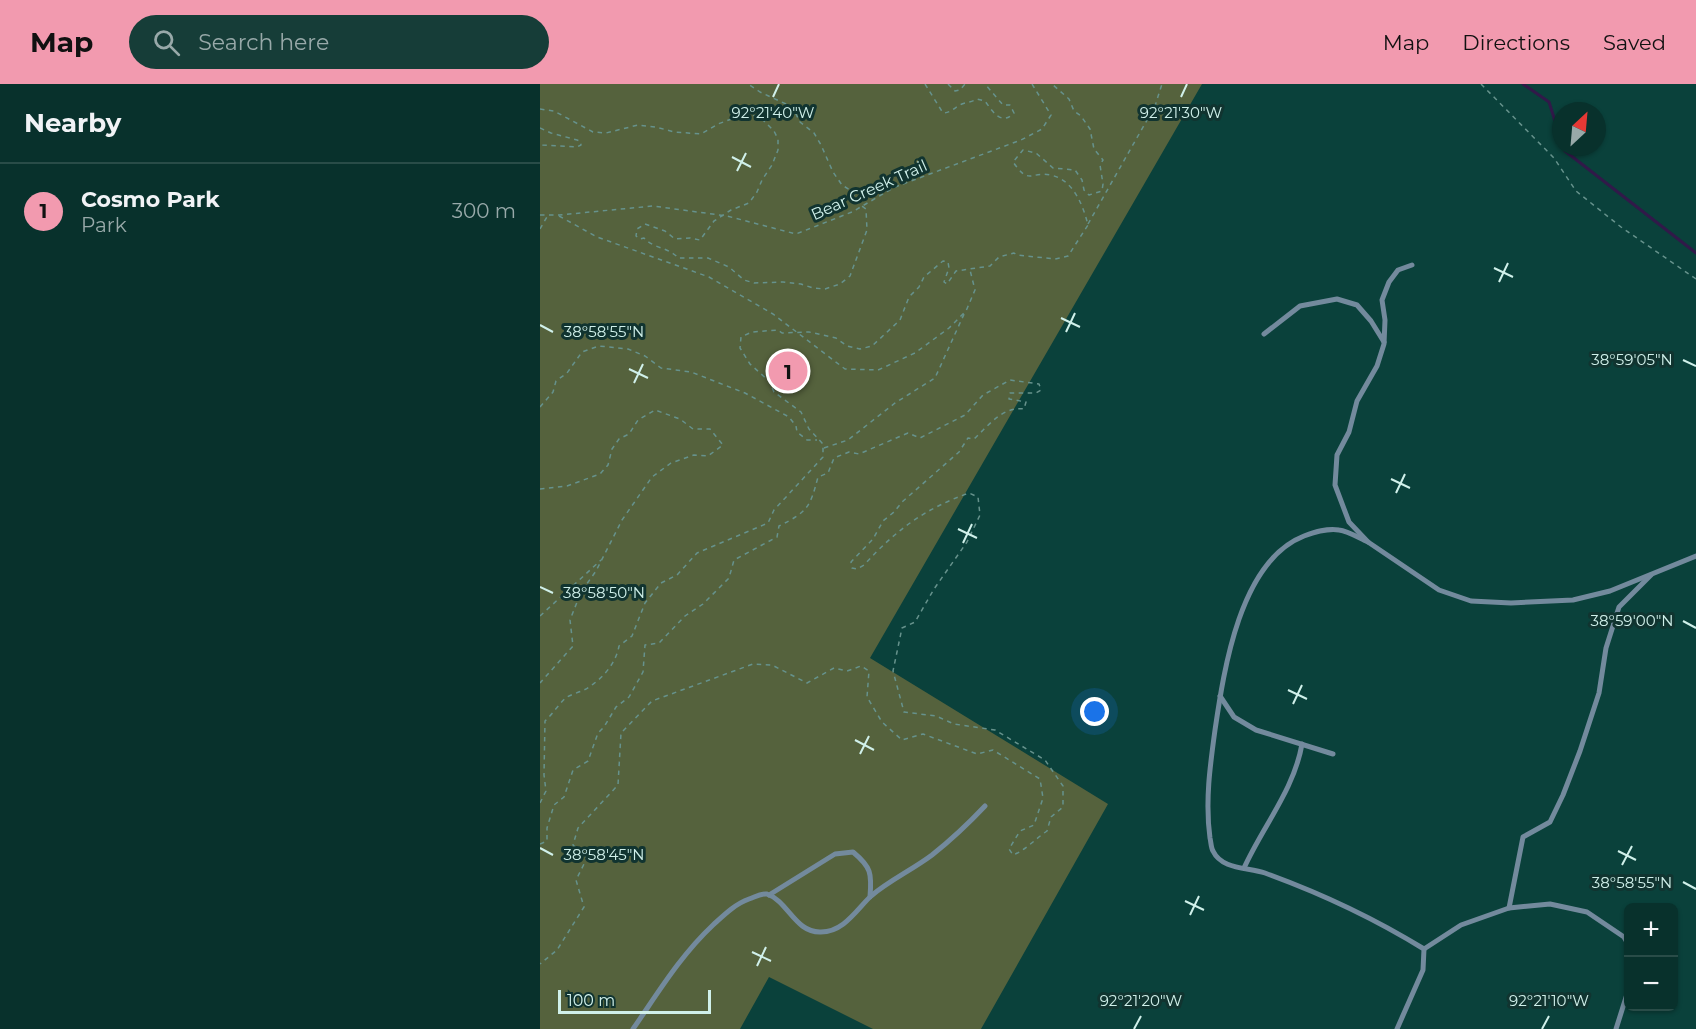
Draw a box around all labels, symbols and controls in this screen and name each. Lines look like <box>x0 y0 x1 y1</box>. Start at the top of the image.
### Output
search box <box>129 15 549 69</box>
text: Map <box>30 25 93 59</box>
icon: search <box>150 26 183 59</box>
text: Search here <box>198 29 329 56</box>
text: Map <box>1383 30 1429 55</box>
text: Directions <box>1462 30 1570 55</box>
text: Saved <box>1603 30 1666 55</box>
north arrow <box>1552 102 1606 156</box>
text: 92°21'40"W <box>732 103 815 122</box>
text: 92°21'30"W <box>1140 103 1223 122</box>
text: Nearby <box>24 107 121 139</box>
street label: Bear Creek Trail <box>808 156 930 224</box>
text: Cosmo Park <box>81 186 220 213</box>
text: 1 <box>40 199 47 223</box>
text: 300 m <box>452 199 516 223</box>
text: Park <box>81 213 127 237</box>
text: 38°58'55"N <box>564 322 644 341</box>
pin: 1 <box>768 348 808 394</box>
text: 38°59'05"N <box>1591 350 1673 369</box>
text: 38°58'50"N <box>563 583 645 602</box>
text: 38°59'00"N <box>1590 611 1674 630</box>
your location <box>1080 697 1109 726</box>
text: 38°58'45"N <box>563 845 645 864</box>
text: 38°58'55"N <box>1592 873 1672 892</box>
map controls <box>1624 903 1678 1011</box>
button: + <box>1624 903 1678 957</box>
button: − <box>1624 957 1678 1011</box>
scale bar <box>558 987 711 1014</box>
text: 100 m <box>567 991 615 1010</box>
text: 92°21'20"W <box>1100 991 1183 1010</box>
text: 92°21'10"W <box>1509 991 1589 1010</box>

